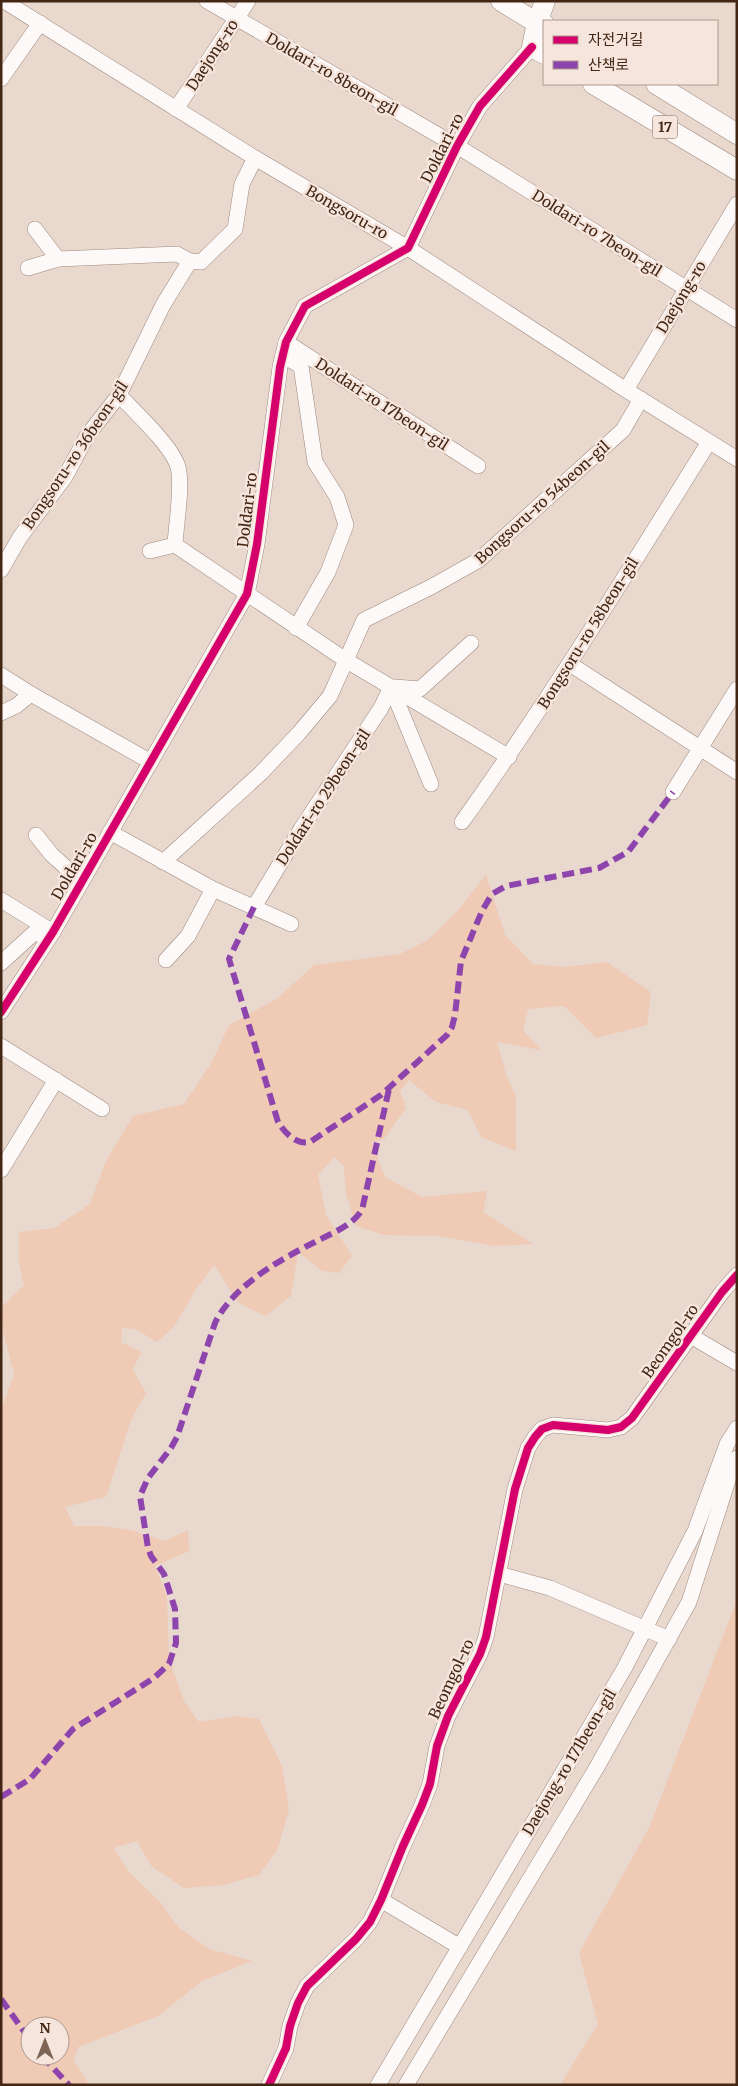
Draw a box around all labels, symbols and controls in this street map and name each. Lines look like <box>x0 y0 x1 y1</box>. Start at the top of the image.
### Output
street label: Daejong-ro <box>182 16 242 94</box>
legend <box>543 20 718 85</box>
street label: Doldari-ro 8beon-gil <box>262 28 402 120</box>
text: 자전거길 <box>588 30 643 49</box>
text: 산책로 <box>588 55 629 74</box>
street label: Doldari-ro <box>416 110 468 186</box>
road number: 17 <box>652 115 678 138</box>
street label: Bongsoru-ro <box>302 181 392 243</box>
street label: Doldari-ro 7beon-gil <box>529 185 666 281</box>
street label: Daejong-ro <box>652 257 710 337</box>
street label: Doldari-ro 17beon-gil <box>312 354 453 454</box>
street label: Bongsoru-ro 36beon-gil <box>18 377 132 533</box>
street label: Bongsoru-ro 54beon-gil <box>471 436 614 568</box>
street label: Doldari-ro <box>233 471 261 549</box>
street label: Bongsoru-ro 58beon-gil <box>534 554 643 712</box>
street label: Doldari-ro 29beon-gil <box>272 725 374 869</box>
street label: Doldari-ro <box>47 828 101 903</box>
street label: Beomgol-ro <box>638 1300 703 1382</box>
street label: Beomgol-ro <box>424 1636 478 1722</box>
street label: Daejong-ro 171beon-gil <box>518 1685 620 1839</box>
north arrow <box>20 2016 70 2066</box>
text: N <box>39 2019 51 2037</box>

